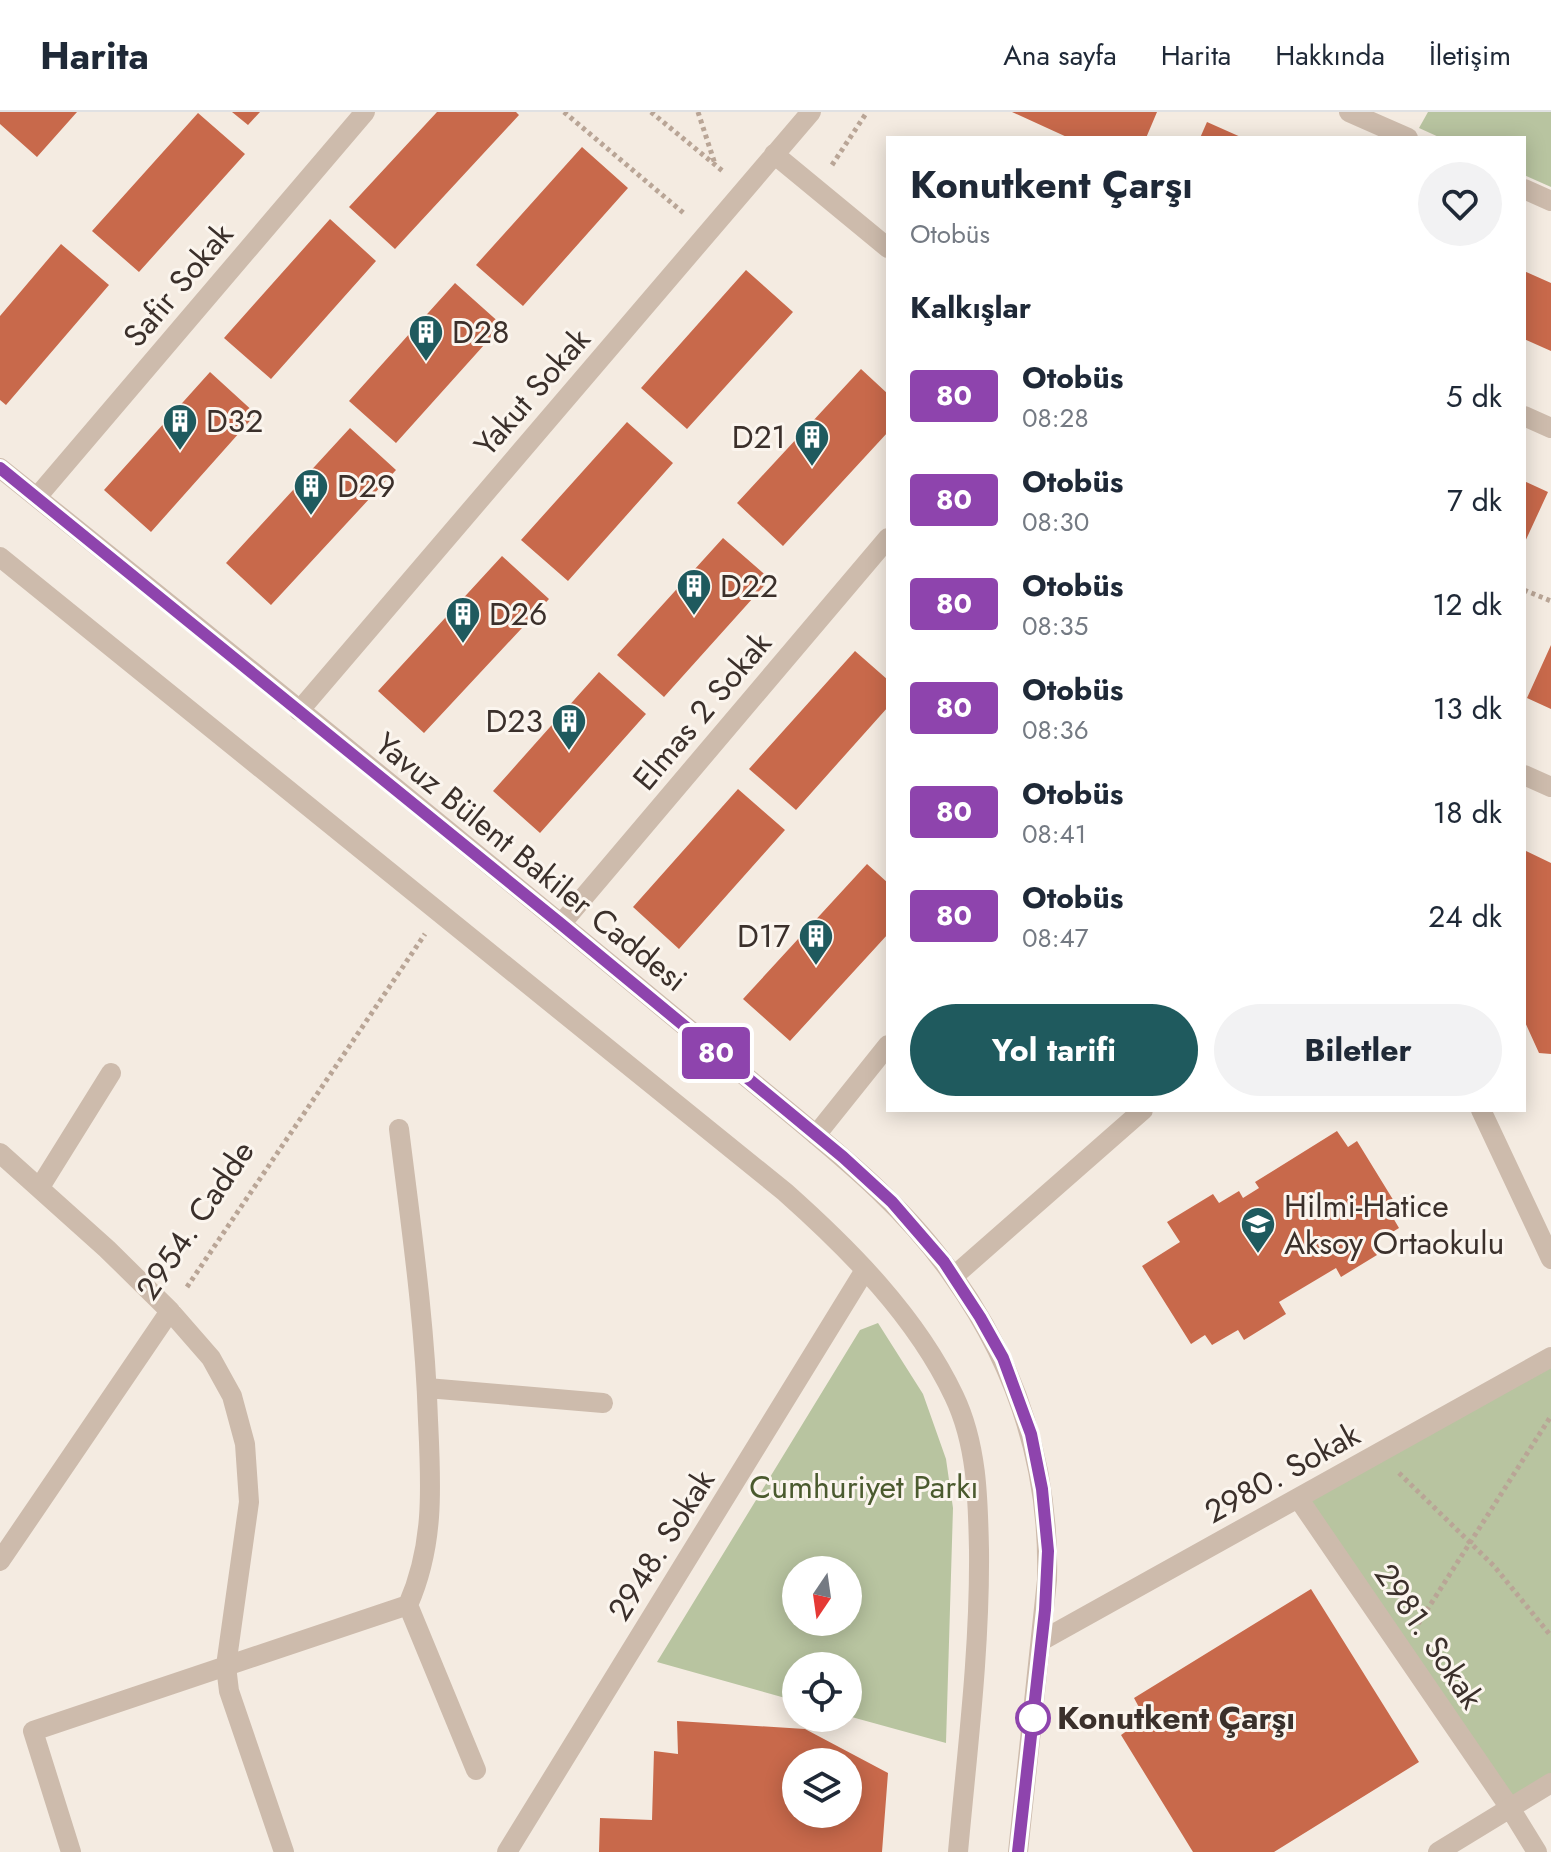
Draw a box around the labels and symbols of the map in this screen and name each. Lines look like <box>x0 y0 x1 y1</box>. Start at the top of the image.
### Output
street label: Safir Sokak <box>112 212 244 357</box>
place label: D28 <box>452 309 509 355</box>
building icon: D28 <box>407 313 445 363</box>
street label: Yakut Sokak <box>463 317 601 466</box>
place label: D32 <box>206 398 263 444</box>
building icon: D32 <box>161 402 199 452</box>
place label: D21 <box>732 414 786 460</box>
building icon: D21 <box>793 418 831 468</box>
place label: D29 <box>337 463 395 509</box>
building icon: D29 <box>292 467 330 517</box>
place label: D22 <box>720 563 778 609</box>
building icon: D22 <box>675 567 713 617</box>
place label: D26 <box>489 591 547 637</box>
building icon: D26 <box>444 595 482 645</box>
street label: Elmas 2 Sokak <box>622 621 783 800</box>
place label: D23 <box>486 698 543 744</box>
building icon: D23 <box>550 702 588 752</box>
street label: Yavuz Bülent Bakiler Caddesi <box>365 722 697 1002</box>
place label: D17 <box>737 913 790 959</box>
building icon: D17 <box>797 917 835 967</box>
line badge: 80 <box>680 1027 752 1079</box>
street label: 2954. Cadde <box>125 1131 265 1309</box>
place label: Hilmi-Hatice Aksoy Ortaokulu <box>1284 1183 1504 1266</box>
school or university icon: Hilmi-Hatice Aksoy Ortaokulu <box>1239 1205 1277 1255</box>
street label: 2980. Sokak <box>1196 1411 1369 1535</box>
street label: 2948. Sokak <box>596 1460 726 1629</box>
park label: Cumhuriyet Parkı <box>749 1464 979 1510</box>
street label: 2981. Sokak <box>1363 1554 1495 1719</box>
north arrow <box>782 1556 862 1636</box>
place label: Konutkent Çarşı <box>1057 1695 1295 1741</box>
marker: Konutkent Çarşı <box>1016 1701 1050 1735</box>

